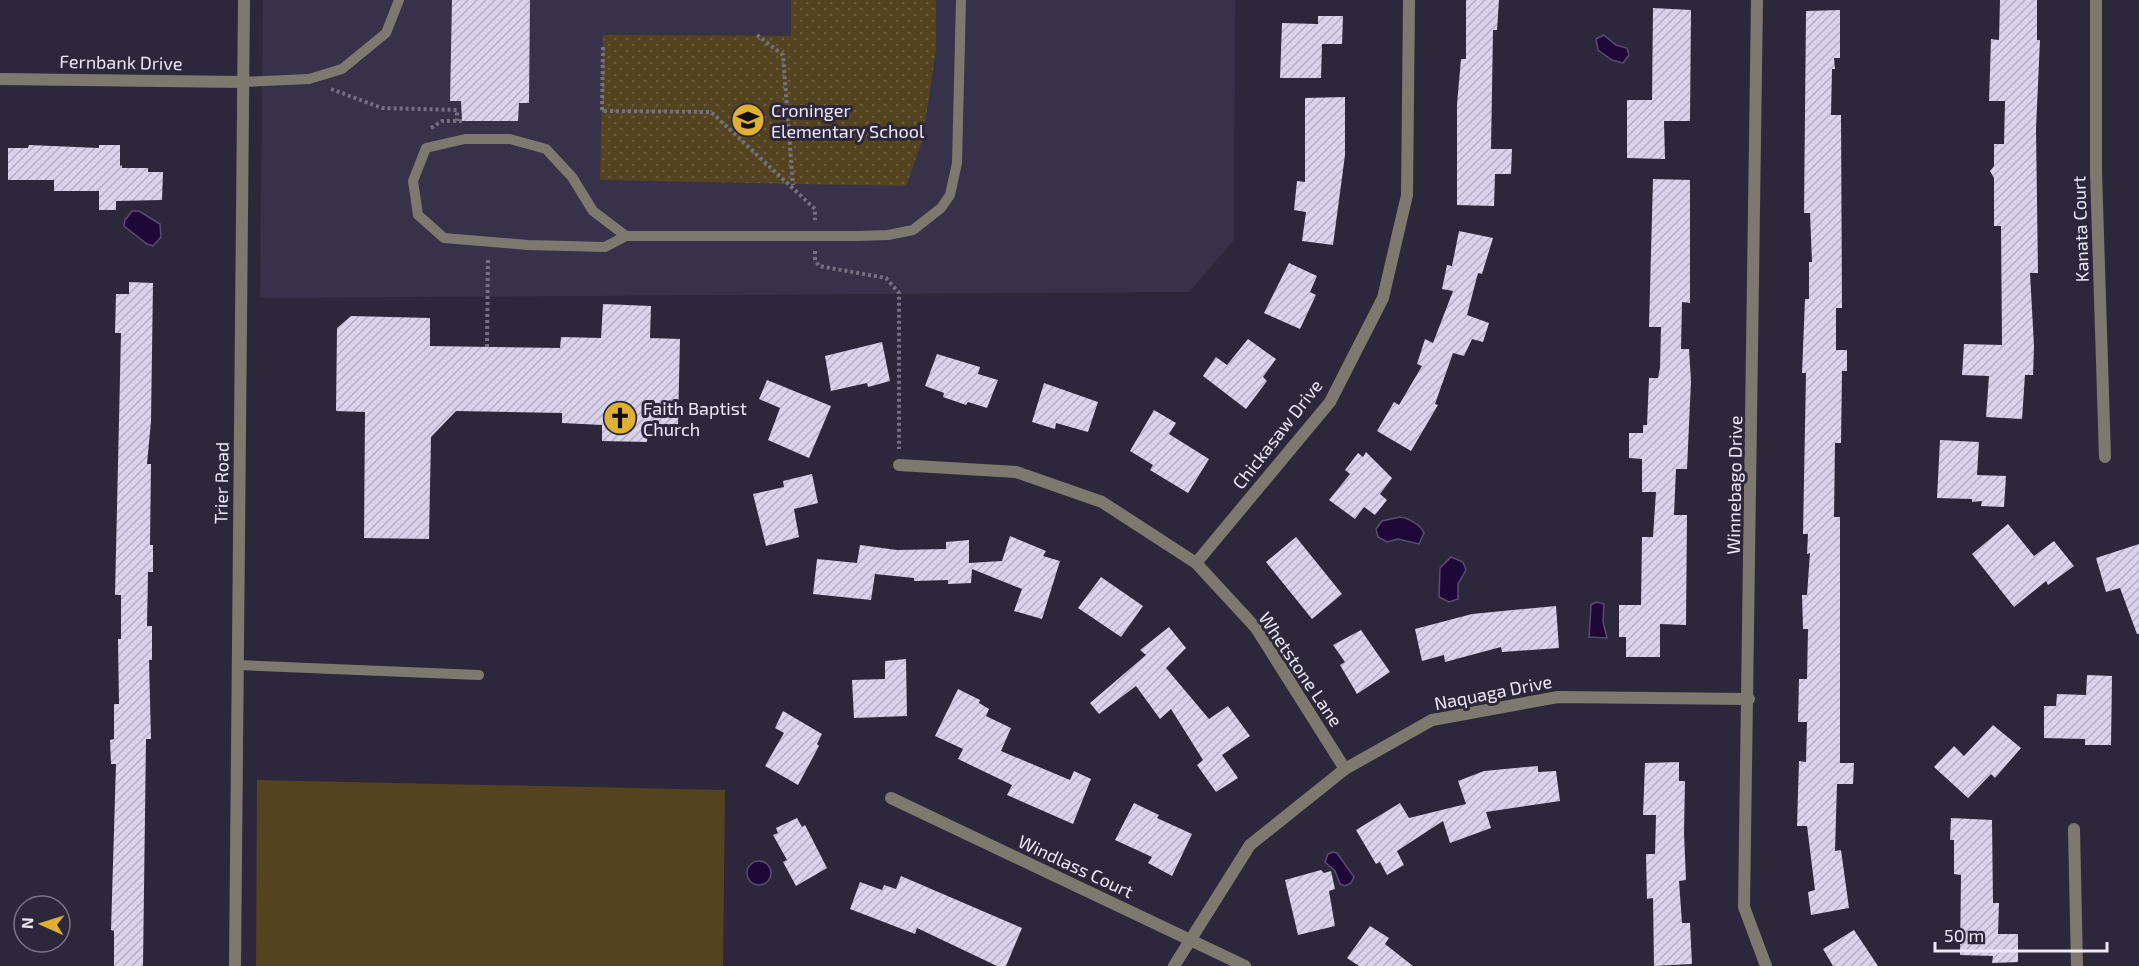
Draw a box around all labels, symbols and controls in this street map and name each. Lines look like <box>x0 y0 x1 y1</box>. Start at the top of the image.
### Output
street label: Fernbank Drive <box>59 50 183 74</box>
place label: Croninger Elementary School <box>771 99 925 142</box>
school or university icon: Croninger Elementary School <box>730 102 766 138</box>
street label: Kanata Court <box>2067 175 2093 283</box>
street label: Chickasaw Drive <box>1227 375 1327 493</box>
place label: Faith Baptist Church <box>643 397 747 440</box>
church icon: Faith Baptist Church <box>602 400 638 436</box>
street label: Winnebago Drive <box>1722 415 1746 555</box>
street label: Trier Road <box>209 442 233 524</box>
street label: Whetstone Lane <box>1255 607 1347 731</box>
street label: Naquaga Drive <box>1432 670 1554 714</box>
street label: Windlass Court <box>1015 830 1137 902</box>
north arrow <box>12 894 72 954</box>
scale bar <box>1935 915 2108 953</box>
text: N <box>17 917 36 929</box>
text: 50 m <box>1944 924 1984 946</box>

